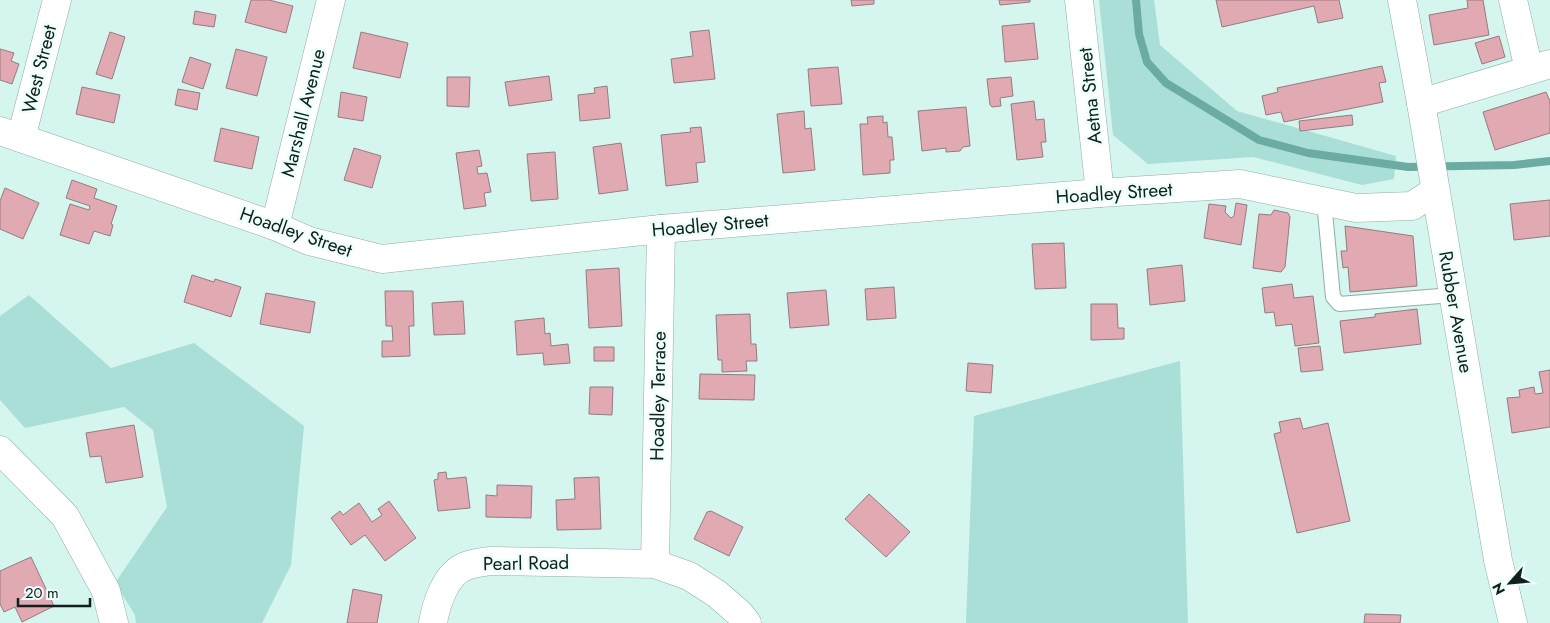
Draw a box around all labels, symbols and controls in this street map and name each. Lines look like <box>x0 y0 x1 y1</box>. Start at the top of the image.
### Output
street label: West Street <box>15 21 63 116</box>
street label: Marshall Avenue <box>274 46 332 180</box>
street label: Aetna Street <box>1071 46 1108 146</box>
street label: Hoadley Street <box>1055 175 1174 211</box>
street label: Hoadley Street <box>236 200 356 264</box>
street label: Hoadley Street <box>650 206 770 244</box>
street label: Rubber Avenue <box>1432 249 1480 375</box>
street label: Hoadley Terrace <box>643 331 673 461</box>
street label: Pearl Road <box>483 549 569 577</box>
north arrow <box>1485 558 1535 608</box>
scale bar <box>18 576 90 608</box>
text: N <box>1487 579 1510 598</box>
text: 20 m <box>25 582 59 604</box>

